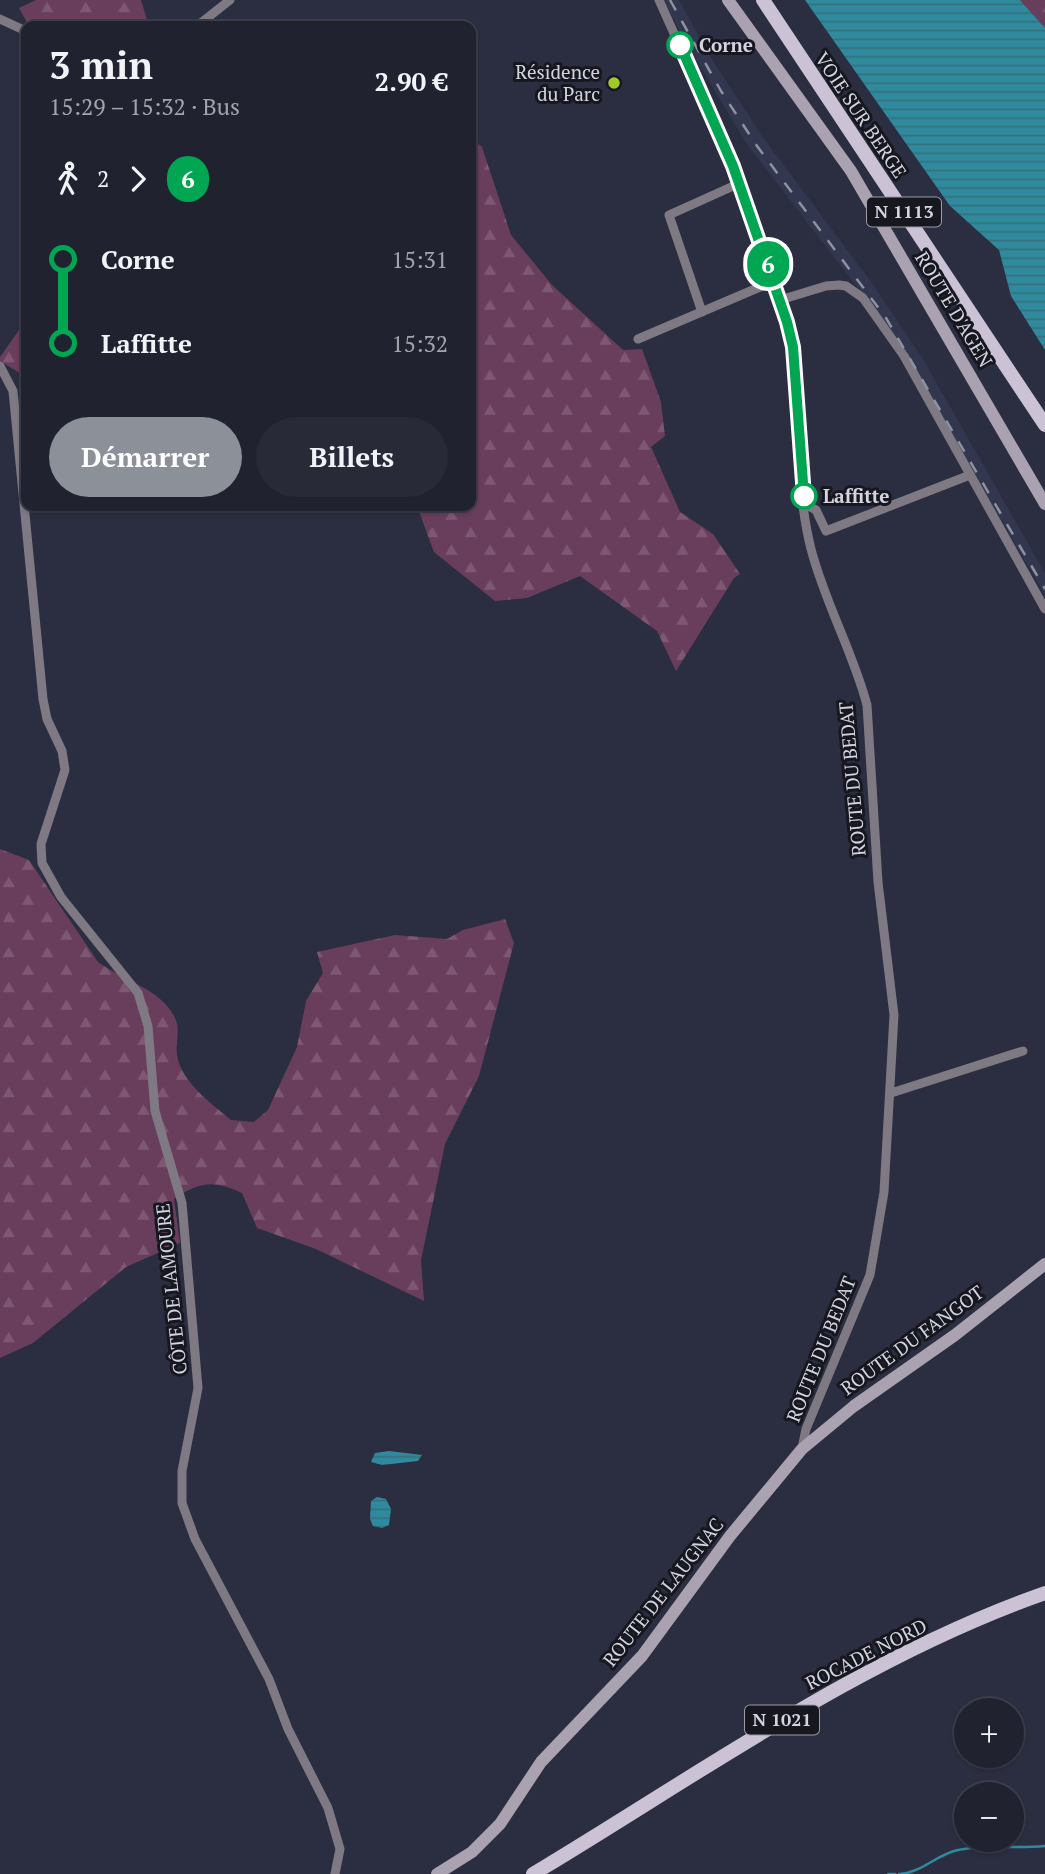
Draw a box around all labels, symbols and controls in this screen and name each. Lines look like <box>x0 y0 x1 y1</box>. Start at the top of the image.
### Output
marker: Corne <box>667 32 693 58</box>
place label: Corne <box>699 32 753 57</box>
text: 3 min <box>49 40 153 90</box>
street label: VOIE SUR BERGE <box>810 47 913 183</box>
place label: Résidence du Parc <box>515 59 600 106</box>
text: 2.90 € <box>375 64 448 98</box>
marker: Résidence du Parc <box>606 75 622 91</box>
text: 15:29 – 15:32 · Bus <box>49 91 240 122</box>
icon: walk <box>49 160 87 198</box>
icon: forward <box>119 160 157 198</box>
text: 2 <box>97 163 109 194</box>
text: 6 <box>181 163 195 195</box>
road number: N 1113 <box>867 197 941 226</box>
line badge: 6 <box>745 241 791 287</box>
text: Corne <box>101 242 175 276</box>
text: 15:31 <box>391 244 448 275</box>
street label: ROUTE D'AGEN <box>910 246 999 371</box>
text: 6 <box>761 248 775 280</box>
text: Laffitte <box>101 326 192 360</box>
text: 15:32 <box>391 328 448 359</box>
button: Démarrer <box>49 417 242 497</box>
button: Billets <box>256 417 448 497</box>
marker: Laffitte <box>791 483 817 509</box>
place label: Laffitte <box>823 483 889 508</box>
street label: ROUTE DU BEDAT <box>832 701 871 857</box>
street label: CÔTE DE LAMOURE <box>149 1202 192 1376</box>
street label: ROUTE DU BEDAT <box>780 1272 861 1425</box>
street label: ROUTE DU FANGOT <box>835 1279 988 1400</box>
street label: ROUTE DE LAUGNAC <box>597 1512 729 1671</box>
street label: ROCADE NORD <box>801 1612 931 1695</box>
map controls <box>954 1698 1024 1852</box>
button: + <box>954 1698 1024 1768</box>
road number: N 1021 <box>745 1706 819 1735</box>
button: − <box>954 1782 1024 1852</box>

